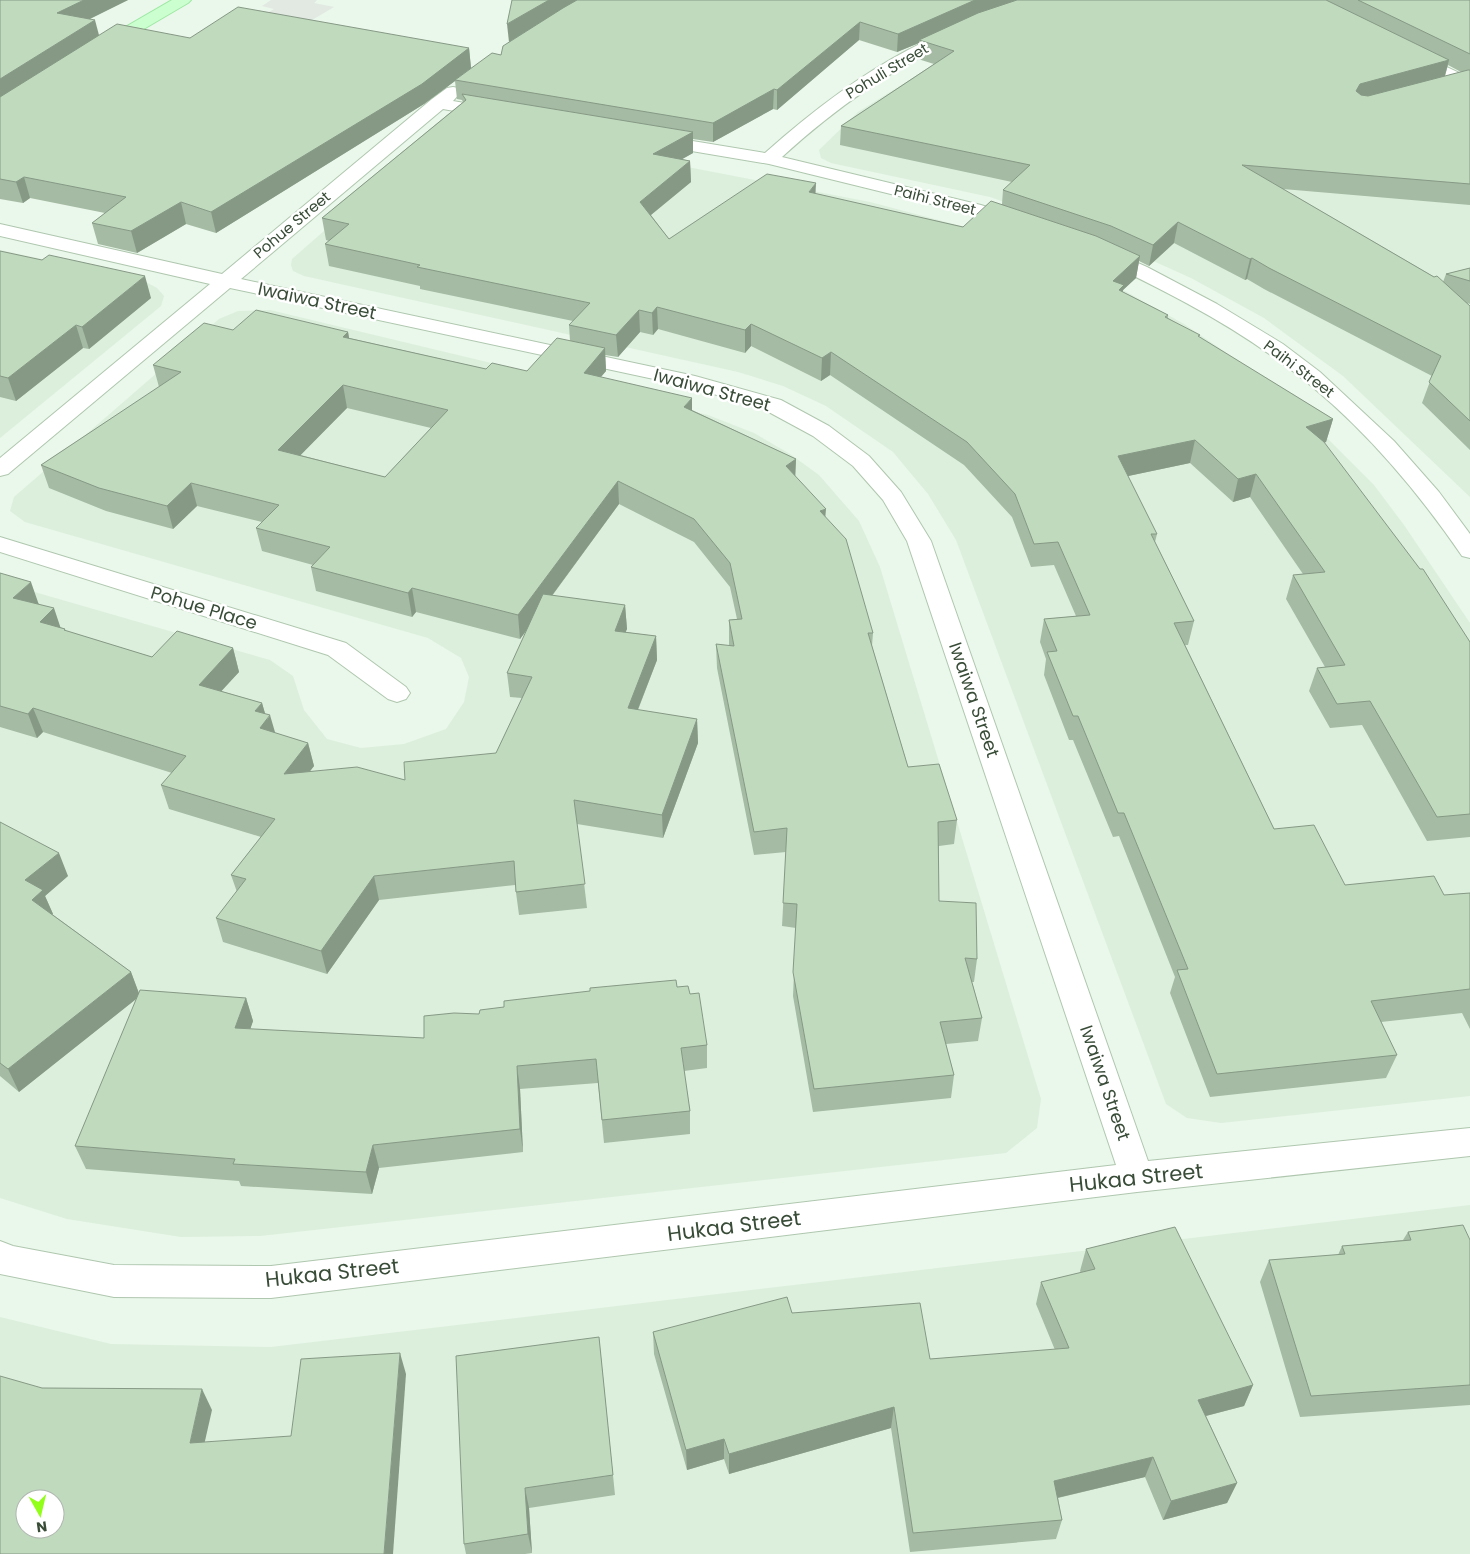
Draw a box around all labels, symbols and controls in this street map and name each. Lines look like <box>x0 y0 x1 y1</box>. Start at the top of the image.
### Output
street label: Pohuli Street <box>842 38 932 103</box>
street label: Paihi Street <box>892 179 978 220</box>
street label: Pohue Street <box>249 186 335 263</box>
street label: Iwaiwa Street <box>256 276 379 325</box>
street label: Paihi Street <box>1260 335 1339 402</box>
street label: Iwaiwa Street <box>651 362 773 417</box>
street label: Pohue Place <box>148 579 260 636</box>
street label: Iwaiwa Street <box>943 639 1006 761</box>
street label: Iwaiwa Street <box>1074 1022 1137 1144</box>
street label: Hukaa Street <box>1068 1156 1204 1199</box>
street label: Hukaa Street <box>666 1203 802 1248</box>
street label: Hukaa Street <box>264 1251 400 1294</box>
north arrow <box>15 1489 65 1539</box>
text: N <box>35 1516 48 1538</box>

